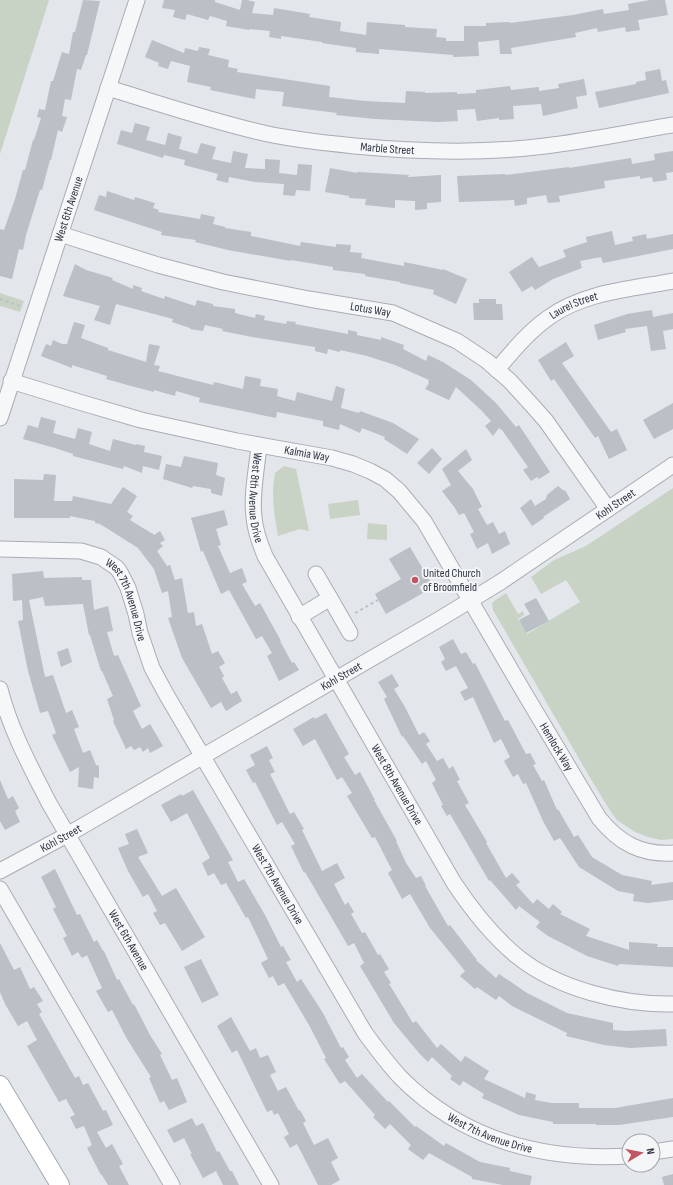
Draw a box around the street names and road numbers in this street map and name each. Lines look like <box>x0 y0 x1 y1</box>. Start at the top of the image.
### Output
street label: Marble Street <box>360 139 415 158</box>
street label: West 6th Avenue <box>51 174 86 243</box>
street label: Laurel Street <box>546 288 600 322</box>
street label: Lotus Way <box>349 298 392 320</box>
street label: Kalmia Way <box>283 442 331 465</box>
street label: West 8th Avenue Drive <box>246 452 267 545</box>
street label: Kohl Street <box>593 485 639 523</box>
street label: West 7th Avenue Drive <box>102 555 150 643</box>
street label: Kohl Street <box>318 658 365 694</box>
street label: Hemlock Way <box>536 720 577 774</box>
street label: West 8th Avenue Drive <box>368 742 426 828</box>
street label: Kohl Street <box>37 821 84 856</box>
street label: West 7th Avenue Drive <box>248 842 307 927</box>
street label: West 6th Avenue <box>105 907 152 973</box>
street label: West 7th Avenue Drive <box>445 1109 534 1156</box>

